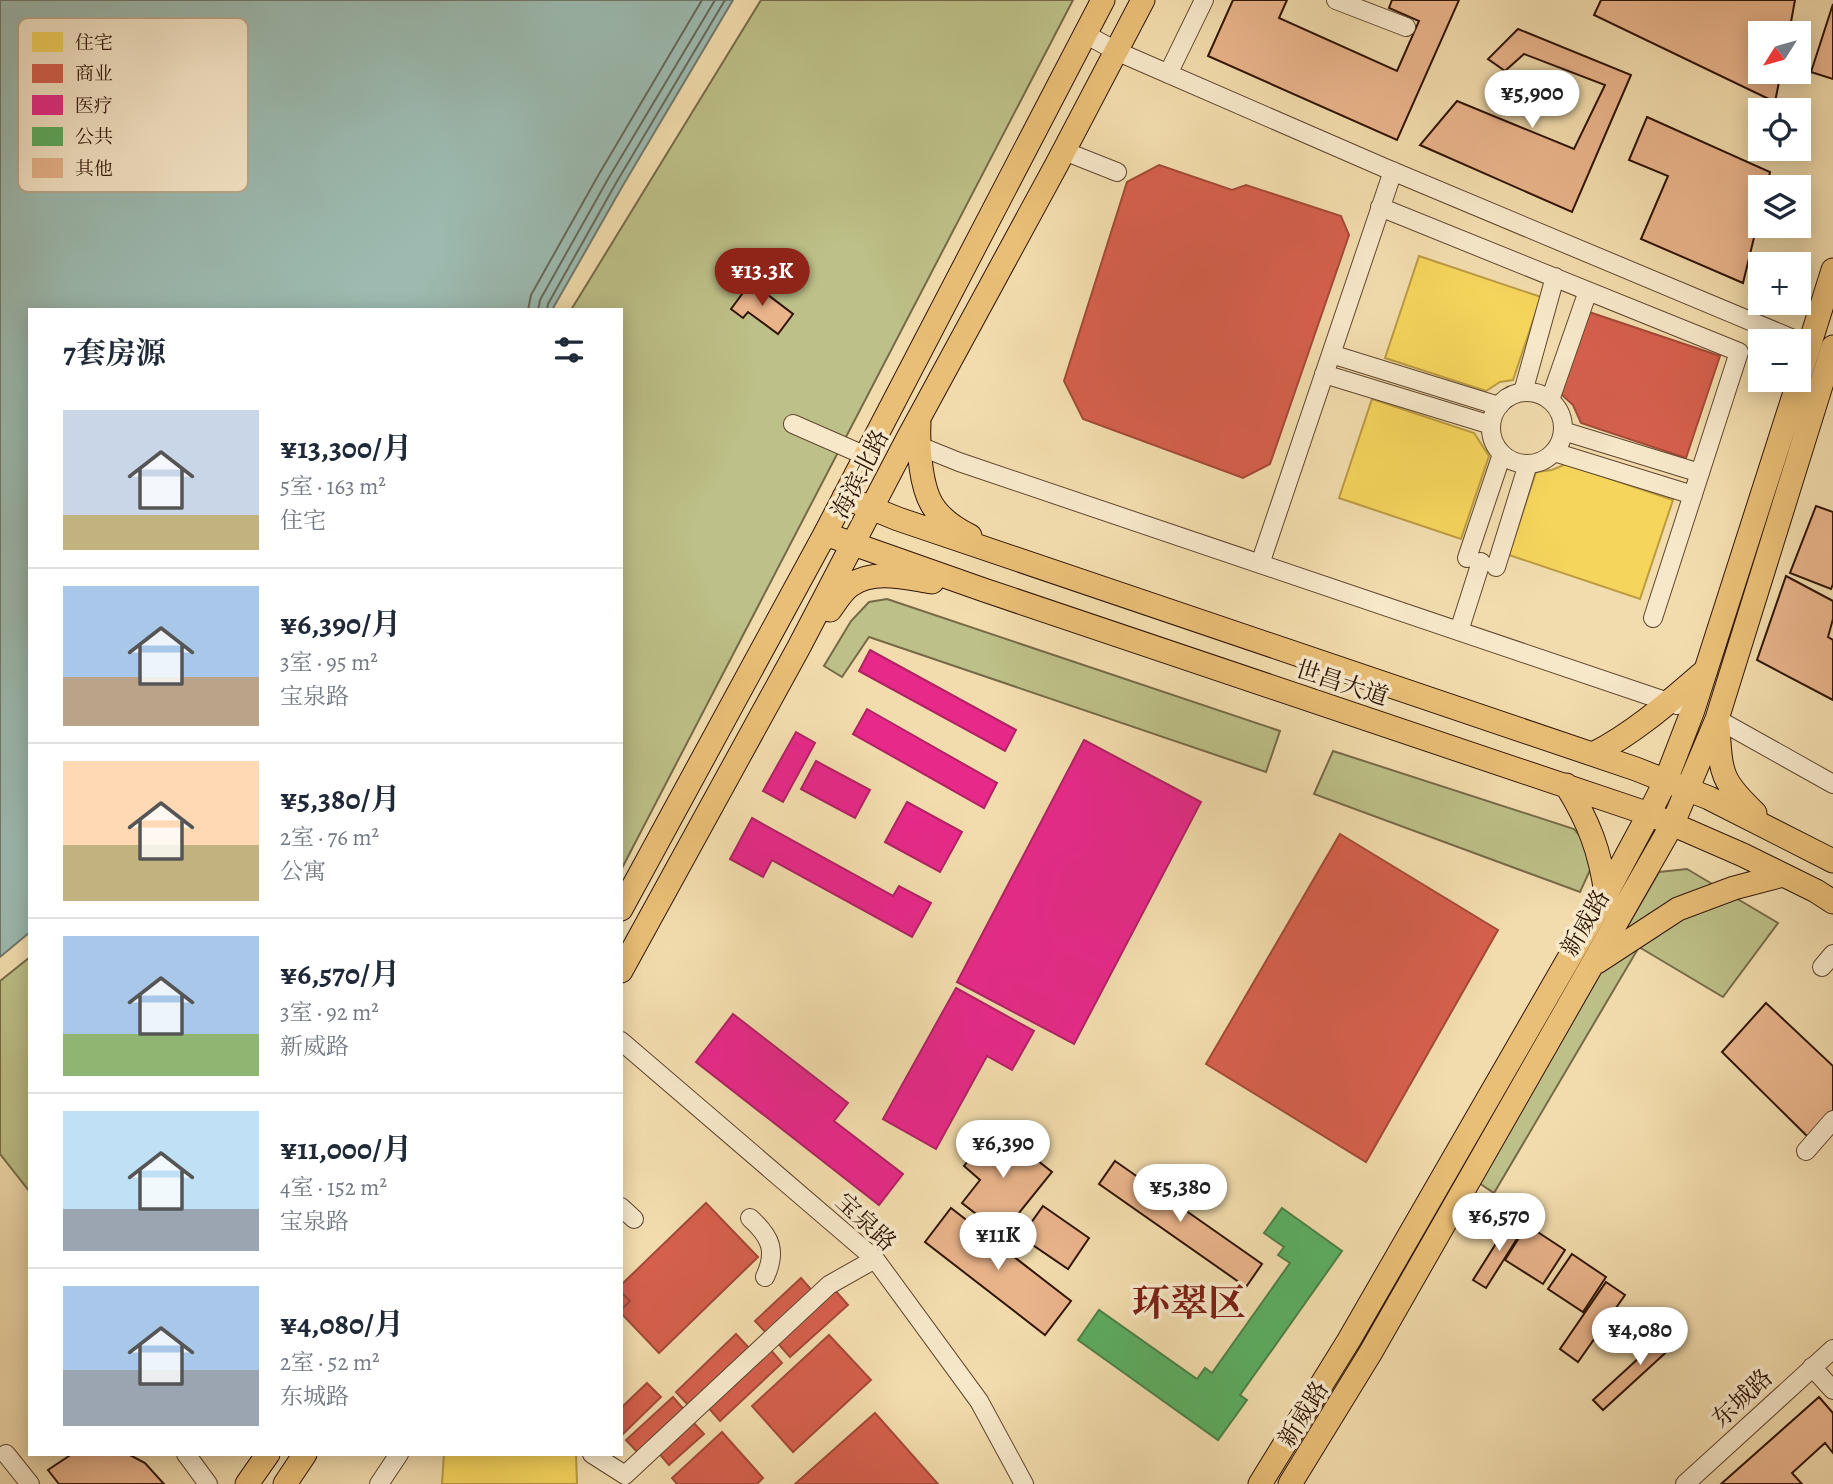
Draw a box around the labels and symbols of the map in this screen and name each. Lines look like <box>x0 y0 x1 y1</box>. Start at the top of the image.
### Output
legend <box>18 18 248 192</box>
north arrow <box>1748 21 1811 84</box>
text: 住宅 <box>75 30 113 56</box>
text: 商业 <box>75 61 113 87</box>
pin: ¥5,900 <box>1475 71 1589 130</box>
text: 医疗 <box>75 93 113 119</box>
text: 公共 <box>75 124 113 150</box>
text: 其他 <box>75 156 113 182</box>
pin: ¥13.3K <box>705 248 819 308</box>
street label: 海滨北路 <box>824 424 896 524</box>
street label: 世昌大道 <box>1291 653 1393 713</box>
street label: 新威路 <box>1553 884 1617 962</box>
pin: ¥6,390 <box>946 1120 1060 1180</box>
pin: ¥5,380 <box>1123 1164 1237 1224</box>
street label: 宝泉路 <box>829 1186 903 1258</box>
pin: ¥6,570 <box>1442 1194 1556 1253</box>
pin: ¥11K <box>957 1212 1039 1272</box>
district label: 环翠区 <box>1132 1277 1246 1329</box>
pin: ¥4,080 <box>1583 1308 1697 1367</box>
street label: 东城路 <box>1705 1362 1779 1434</box>
street label: 新威路 <box>1270 1375 1336 1453</box>

